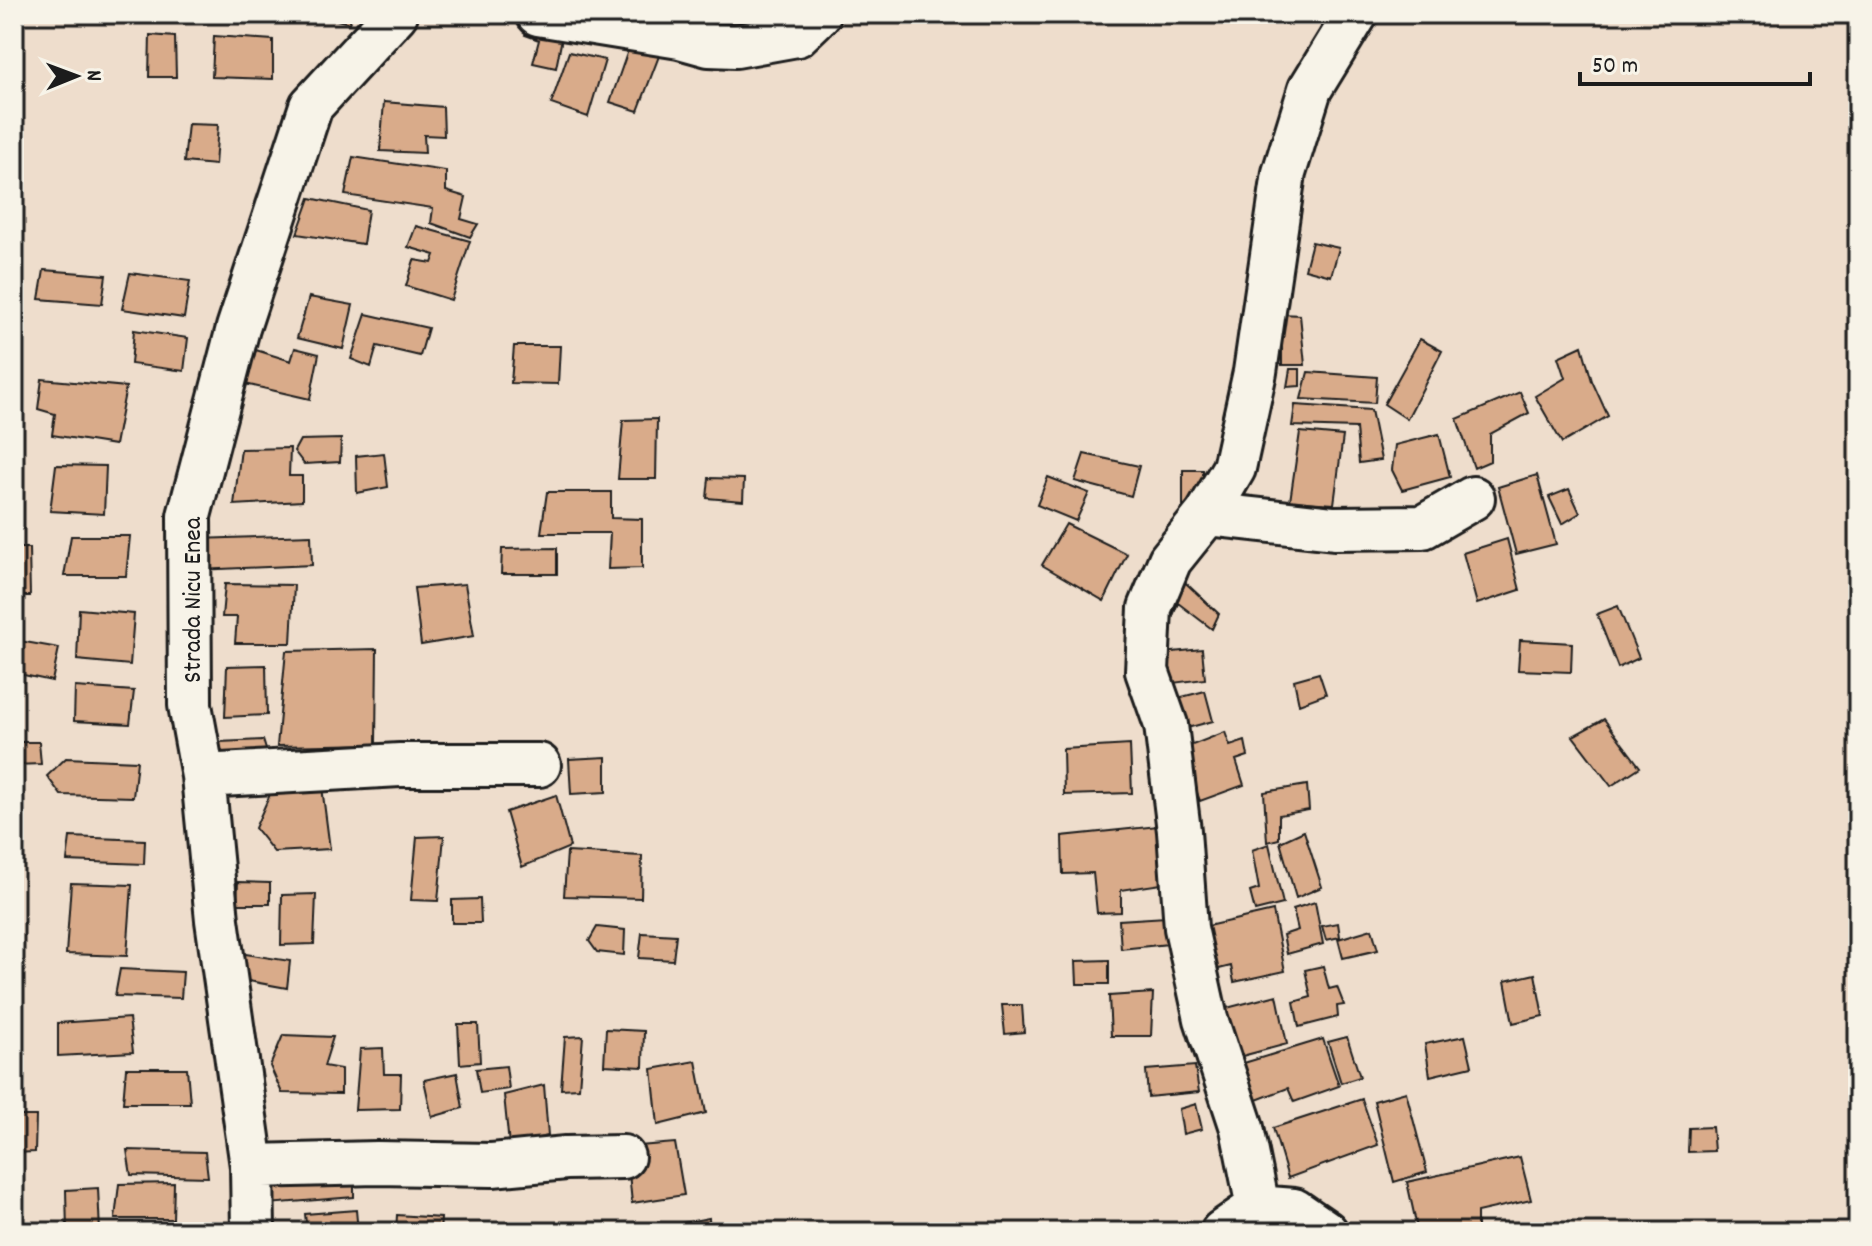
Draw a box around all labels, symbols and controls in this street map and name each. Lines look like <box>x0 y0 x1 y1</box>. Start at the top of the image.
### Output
north arrow <box>36 36 116 116</box>
scale bar <box>1580 36 1810 86</box>
text: 50 m <box>1592 50 1638 84</box>
text: N <box>77 70 108 82</box>
street label: Strada Nicu Enea <box>176 516 213 683</box>

